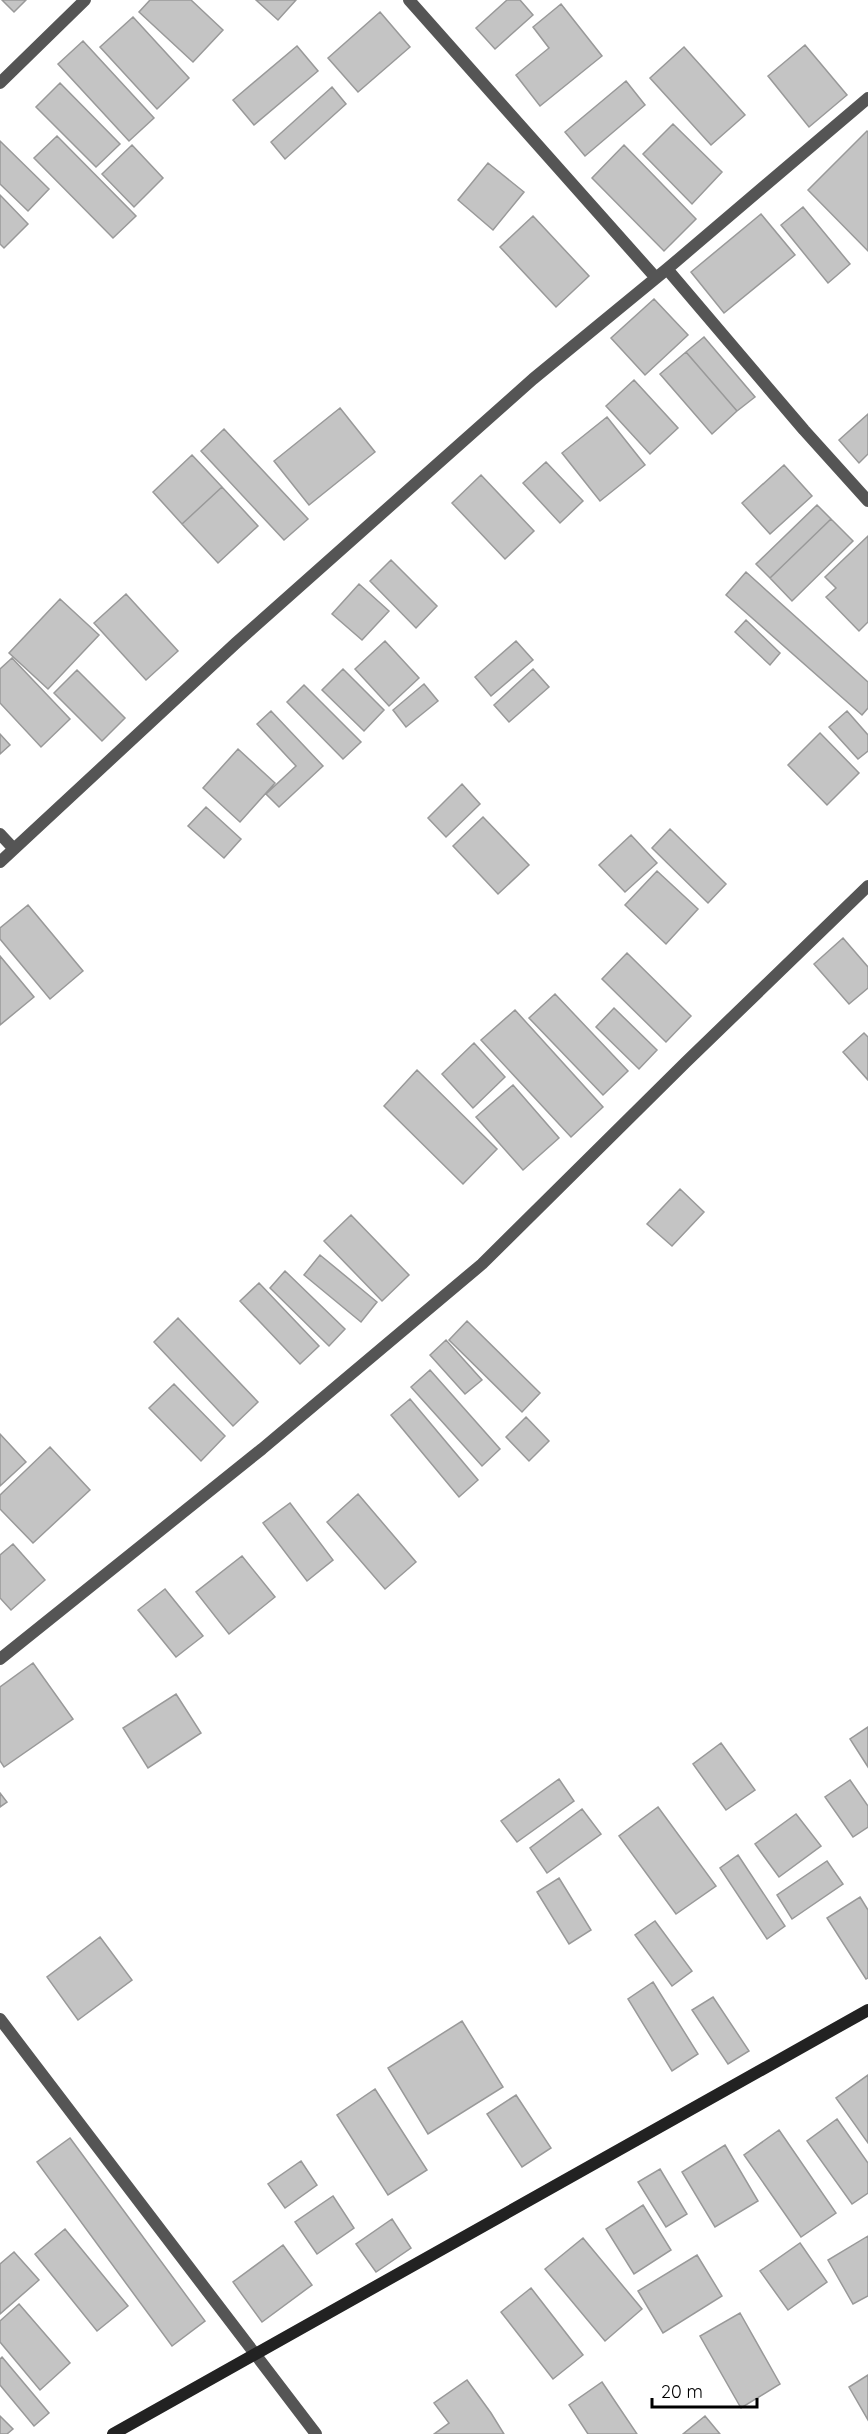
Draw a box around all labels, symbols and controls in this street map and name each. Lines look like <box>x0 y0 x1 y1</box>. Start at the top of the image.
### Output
scale bar <box>652 2371 757 2409</box>
text: 20 m <box>661 2380 703 2403</box>

